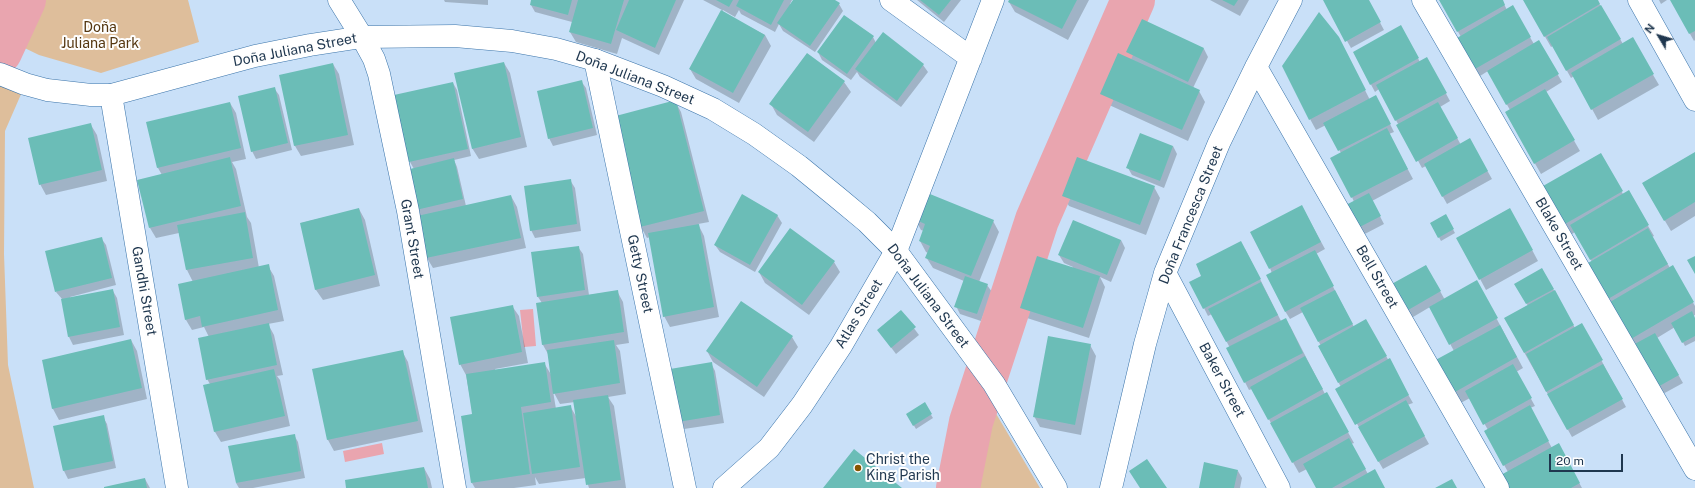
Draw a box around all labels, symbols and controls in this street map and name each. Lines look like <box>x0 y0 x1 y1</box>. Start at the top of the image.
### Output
north arrow <box>1639 16 1679 56</box>
park label: Doña Juliana Park <box>61 20 139 52</box>
text: N <box>1642 22 1657 36</box>
street label: Doña Juliana Street <box>232 30 358 70</box>
street label: Doña Juliana Street <box>573 48 697 108</box>
street label: Doña Francesca Street <box>1155 143 1227 287</box>
street label: Blake Street <box>1531 195 1587 273</box>
street label: Grant Street <box>397 198 427 280</box>
street label: Getty Street <box>623 233 657 315</box>
street label: Doña Juliana Street <box>883 241 973 351</box>
street label: Bell Street <box>1352 243 1402 311</box>
street label: Gandhi Street <box>128 245 160 337</box>
street label: Atlas Street <box>832 276 886 352</box>
street label: Baker Street <box>1195 340 1249 420</box>
scale bar <box>1551 446 1625 472</box>
place label: Christ the King Parish <box>866 452 940 484</box>
text: 20 m <box>1556 454 1584 468</box>
marker: Christ the King Parish <box>853 463 863 473</box>

